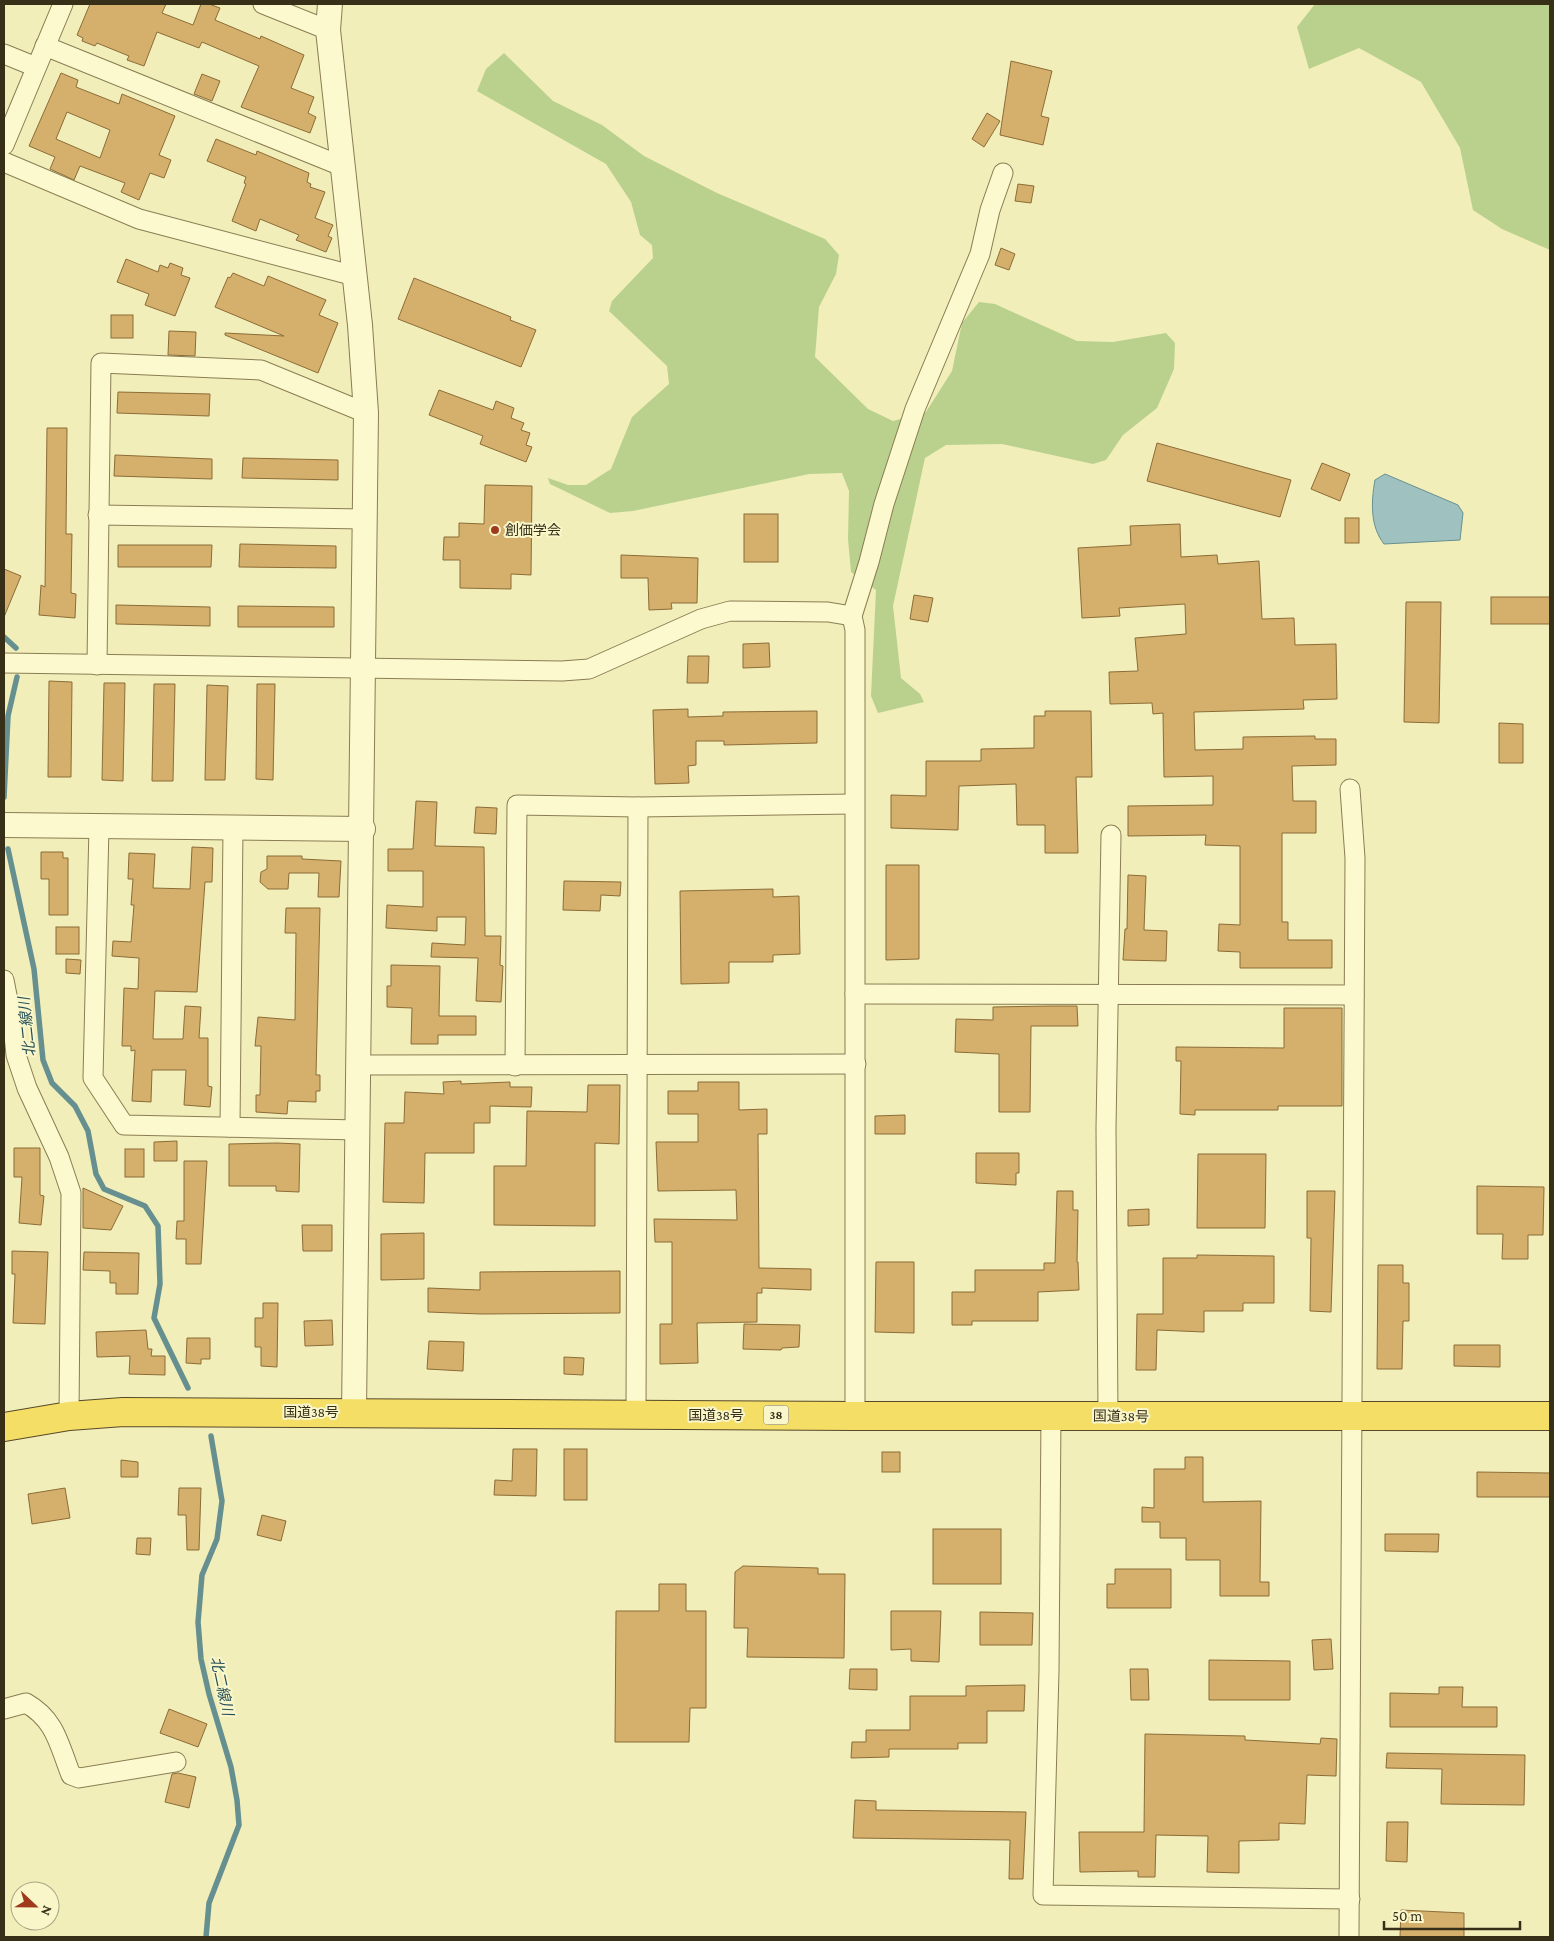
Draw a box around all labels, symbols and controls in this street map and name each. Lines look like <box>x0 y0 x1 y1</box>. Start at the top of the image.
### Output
place label: 創価学会 <box>505 522 561 538</box>
marker: 創価学会 <box>489 524 501 536</box>
water label: 北二線川 <box>16 994 38 1058</box>
street label: 国道38号 <box>283 1404 339 1420</box>
road number: 38 <box>764 1406 788 1424</box>
street label: 国道38号 <box>688 1407 744 1423</box>
street label: 国道38号 <box>1093 1408 1149 1424</box>
water label: 北二線川 <box>208 1655 236 1719</box>
north arrow <box>10 1881 60 1931</box>
scale bar <box>1384 1898 1520 1930</box>
text: N <box>38 1903 56 1919</box>
text: 50 m <box>1392 1908 1422 1924</box>

